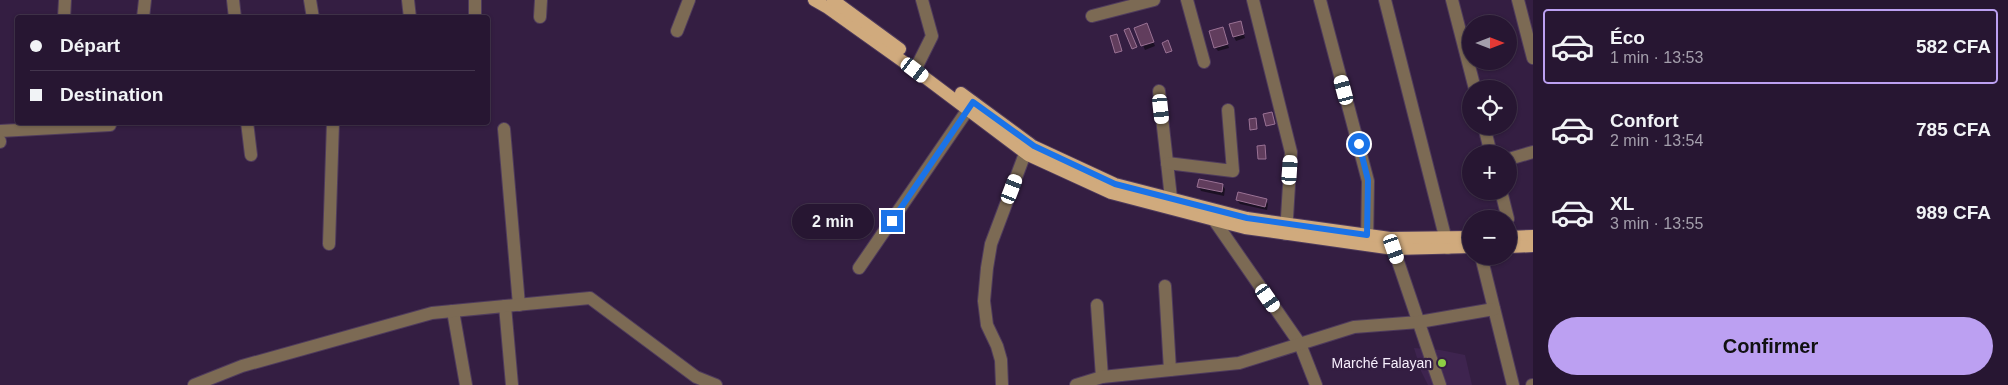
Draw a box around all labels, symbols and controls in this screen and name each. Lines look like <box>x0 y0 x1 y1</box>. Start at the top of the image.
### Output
north arrow <box>1462 15 1518 70</box>
map controls <box>1462 15 1517 265</box>
icon: car <box>1550 24 1595 69</box>
text: Éco <box>1610 27 1645 48</box>
text: Départ <box>60 35 120 56</box>
text: 582 CFA <box>1916 36 1991 57</box>
text: 1 min · 13:53 <box>1610 49 1703 66</box>
car <box>898 55 931 85</box>
car <box>1332 74 1355 106</box>
button: locate <box>1462 80 1517 135</box>
text: Destination <box>60 84 163 105</box>
car <box>1151 93 1170 125</box>
icon: car <box>1550 107 1595 152</box>
text: Confort <box>1610 110 1679 131</box>
text: 785 CFA <box>1916 119 1991 140</box>
text: 2 min · 13:54 <box>1610 132 1703 149</box>
route start <box>1348 133 1370 155</box>
button: + <box>1462 145 1517 200</box>
car <box>1281 155 1298 185</box>
car <box>999 172 1024 206</box>
icon: car <box>1550 190 1595 235</box>
text: XL <box>1610 193 1634 214</box>
text: 989 CFA <box>1916 202 1991 223</box>
callout: 2 min <box>792 204 874 238</box>
route end <box>881 210 903 232</box>
button: − <box>1462 210 1517 265</box>
text: 2 min <box>812 213 854 230</box>
text: 3 min · 13:55 <box>1610 215 1703 232</box>
car <box>1382 232 1405 266</box>
car <box>1253 281 1282 315</box>
button: Confirmer <box>1548 317 1993 375</box>
place label: Marché Falayan <box>1332 355 1432 371</box>
marker: Marché Falayan <box>1436 357 1448 369</box>

